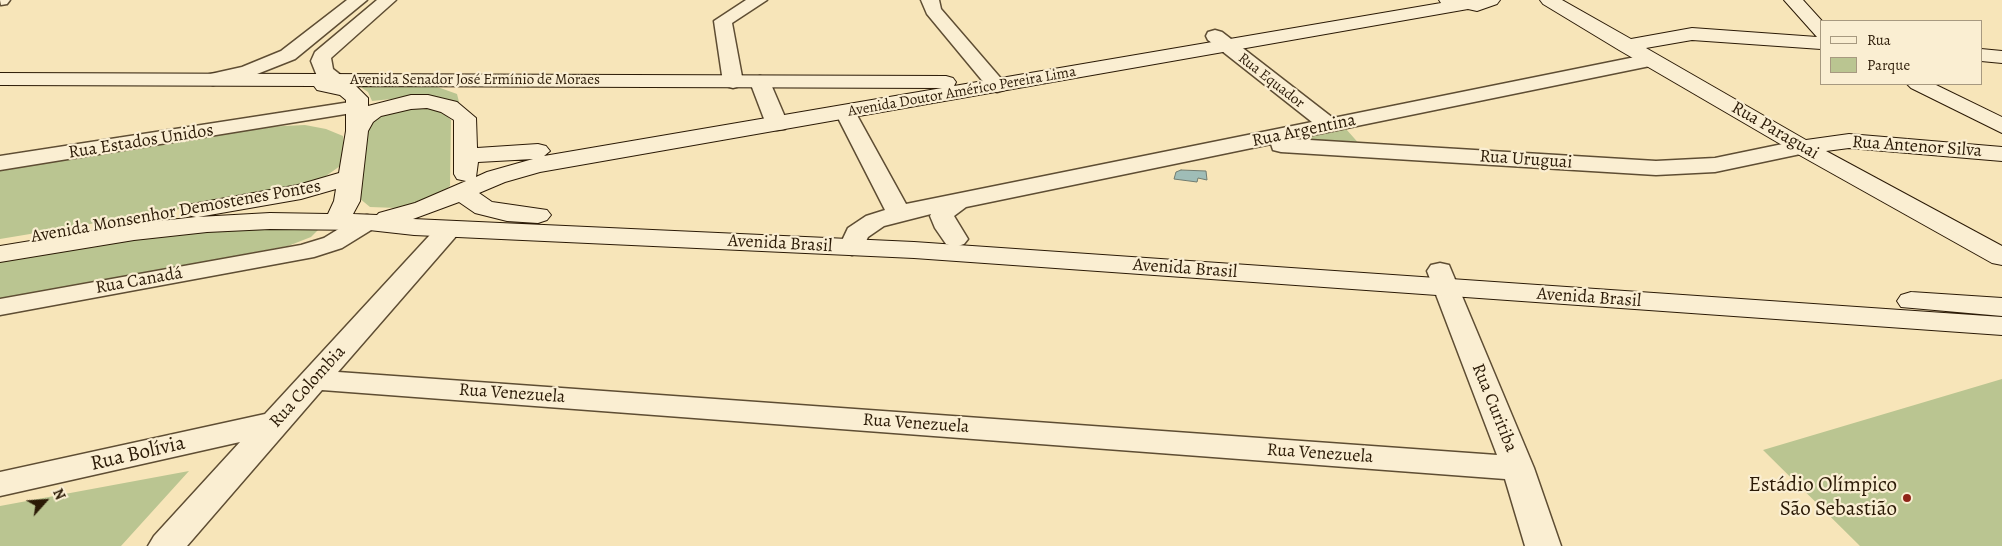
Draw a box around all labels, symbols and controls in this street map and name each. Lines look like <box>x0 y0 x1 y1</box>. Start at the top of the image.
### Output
legend <box>1820 20 1982 85</box>
text: Rua <box>1867 30 1891 50</box>
street label: Rua Equador <box>1234 49 1308 113</box>
text: Parque <box>1867 55 1910 75</box>
street label: Avenida Doutor Américo Pereira Lima <box>847 63 1077 121</box>
street label: Avenida Senador José Ermínio de Moraes <box>350 71 600 89</box>
street label: Rua Paraguai <box>1727 97 1823 165</box>
street label: Rua Argentina <box>1250 109 1358 153</box>
street label: Rua Estados Unidos <box>67 120 215 164</box>
street label: Rua Antenor Silva <box>1851 132 1983 162</box>
street label: Rua Uruguai <box>1479 146 1573 174</box>
street label: Avenida Monsenhor Demostenes Pontes <box>29 176 323 248</box>
street label: Avenida Brasil <box>727 230 833 258</box>
street label: Avenida Brasil <box>1132 255 1238 283</box>
street label: Rua Canadá <box>94 263 184 299</box>
street label: Avenida Brasil <box>1536 284 1642 312</box>
street label: Rua Colombia <box>266 342 350 432</box>
street label: Rua Curitiba <box>1466 361 1522 455</box>
street label: Rua Venezuela <box>458 380 566 408</box>
street label: Rua Venezuela <box>862 410 970 438</box>
street label: Rua Bolívia <box>88 431 188 477</box>
street label: Rua Venezuela <box>1266 440 1374 468</box>
place label: Estádio Olímpico São Sebastião <box>1749 473 1897 523</box>
north arrow <box>20 476 70 526</box>
text: N <box>48 485 70 503</box>
marker: Estádio Olímpico São Sebastião <box>1901 492 1913 504</box>

